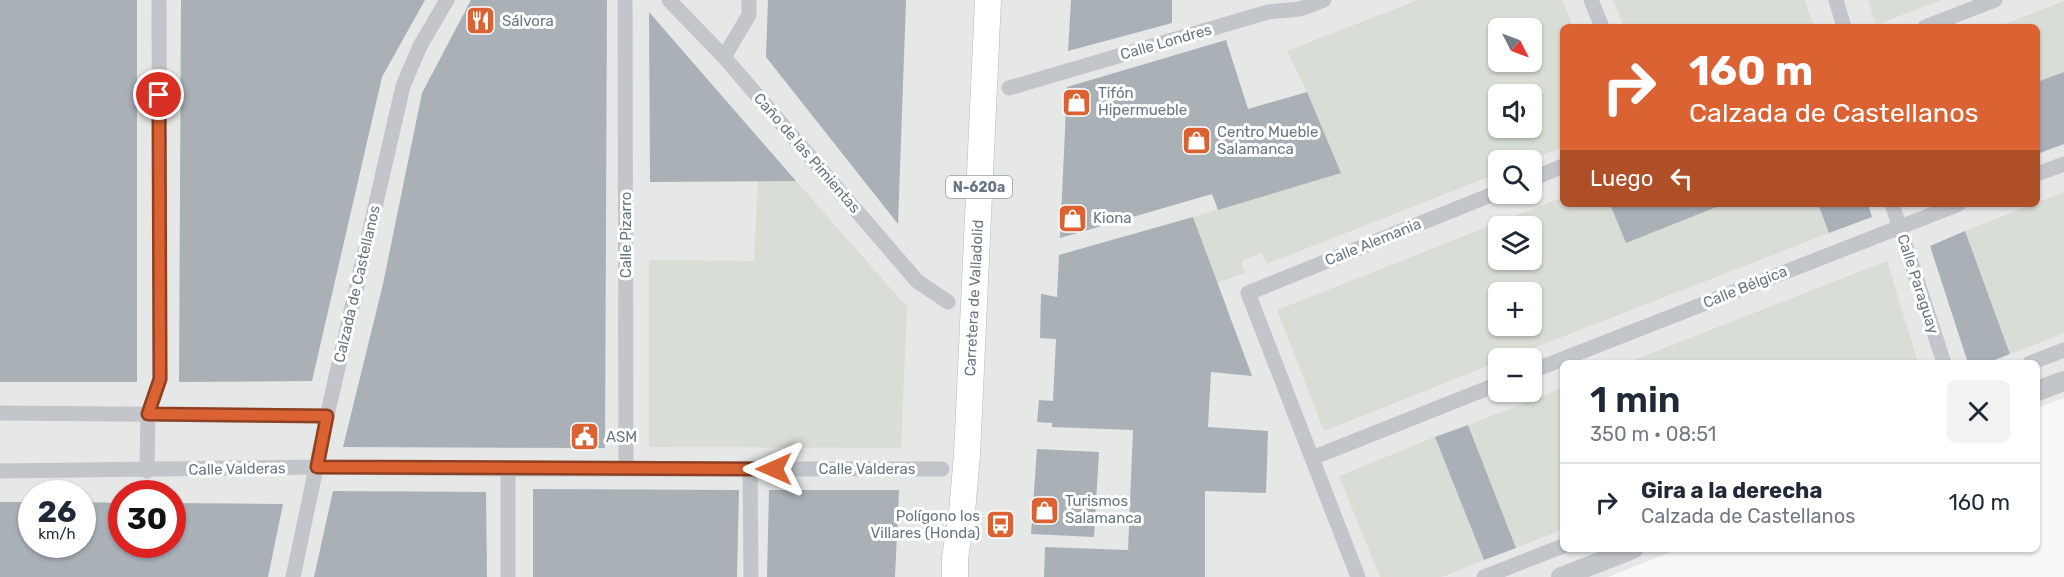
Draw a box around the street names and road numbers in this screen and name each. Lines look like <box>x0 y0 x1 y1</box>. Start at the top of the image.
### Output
street label: Calle Londres <box>1118 20 1214 64</box>
street label: Caño de las Pimientas <box>750 89 864 217</box>
road number: N-620a <box>946 176 1012 198</box>
street label: Calle Pizarro <box>617 192 635 278</box>
street label: Calzada de Castellanos <box>330 203 384 364</box>
street label: Calle Alemania <box>1322 215 1424 269</box>
street label: Carretera de Valladolid <box>961 219 987 377</box>
street label: Calle Paraguay <box>1893 232 1943 336</box>
street label: Calle Bélgica <box>1700 262 1790 312</box>
street label: Calle Valderas <box>188 459 286 479</box>
street label: Calle Valderas <box>819 460 916 478</box>

